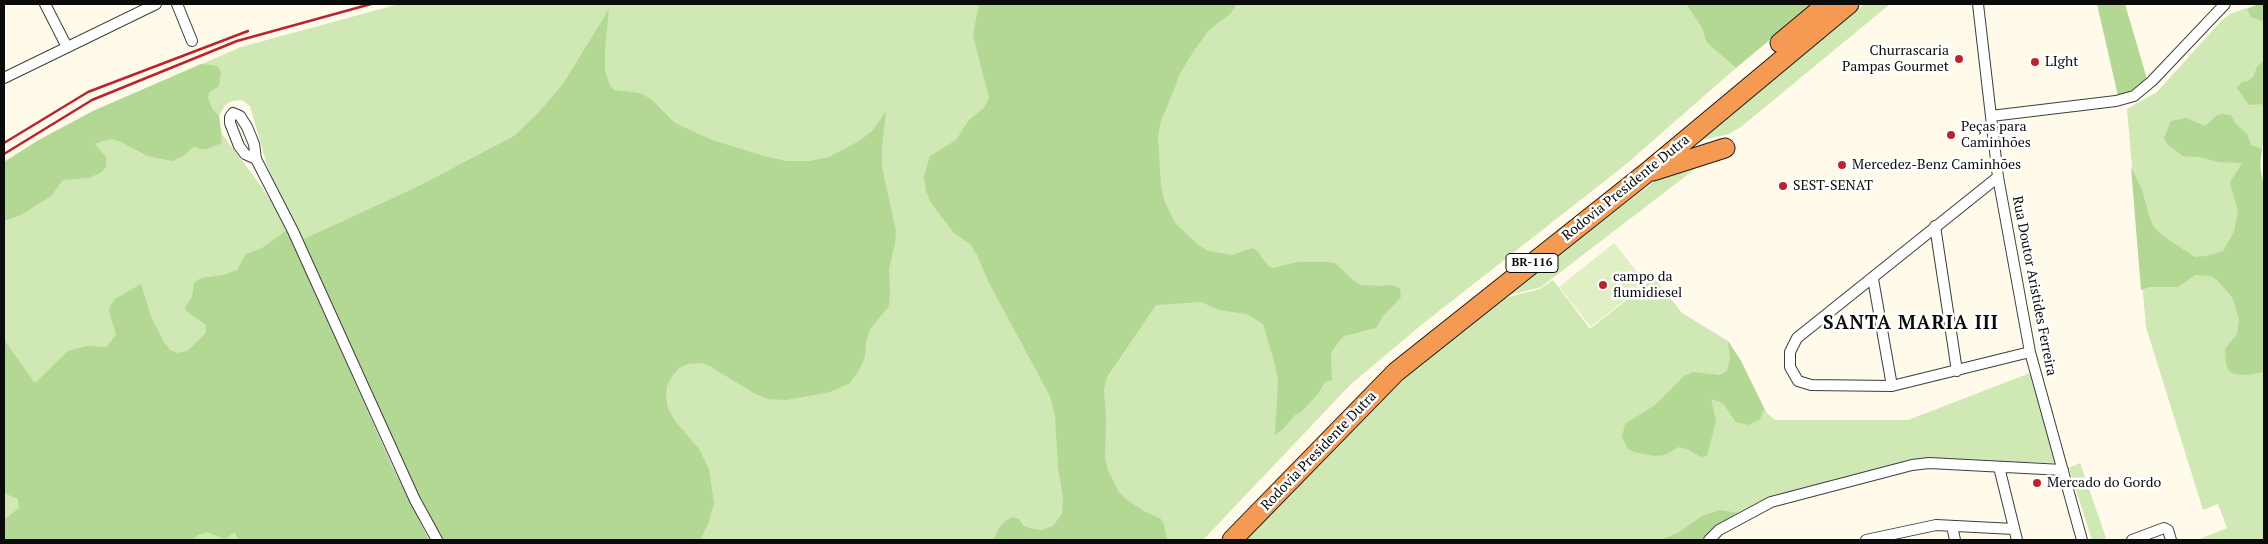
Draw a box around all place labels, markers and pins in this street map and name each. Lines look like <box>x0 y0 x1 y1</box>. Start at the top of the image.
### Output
place label: Churrascaria Pampas Gourmet <box>1842 43 1949 75</box>
marker: Churrascaria Pampas Gourmet <box>1953 53 1965 65</box>
place label: LIght <box>2045 54 2078 70</box>
marker: LIght <box>2029 56 2041 68</box>
place label: Peças para Caminhões <box>1961 119 2031 152</box>
marker: Peças para Caminhões <box>1945 129 1957 141</box>
place label: Mercedez-Benz Caminhões <box>1852 157 2021 173</box>
marker: Mercedez-Benz Caminhões <box>1836 159 1848 171</box>
place label: SEST-SENAT <box>1793 178 1873 194</box>
marker: SEST-SENAT <box>1777 180 1789 192</box>
place label: campo da flumidiesel <box>1613 269 1682 302</box>
marker: campo da flumidiesel <box>1597 279 1609 291</box>
place label: Mercado do Gordo <box>2047 475 2161 491</box>
marker: Mercado do Gordo <box>2031 477 2043 489</box>

